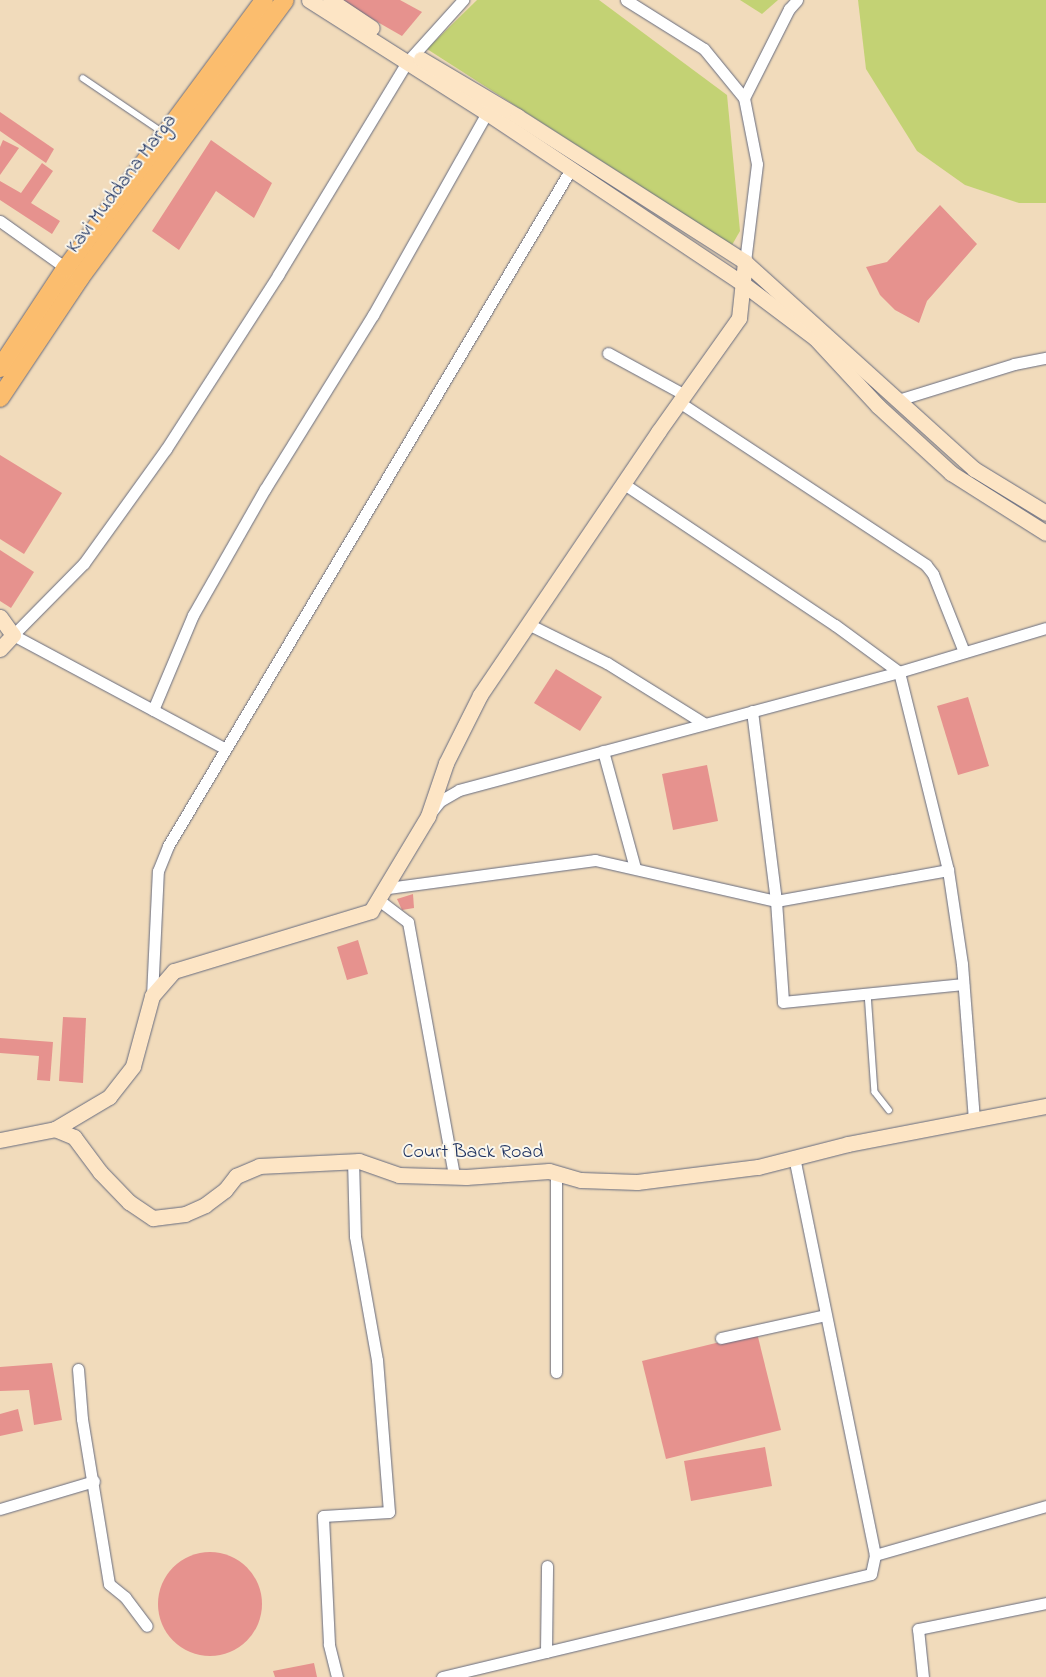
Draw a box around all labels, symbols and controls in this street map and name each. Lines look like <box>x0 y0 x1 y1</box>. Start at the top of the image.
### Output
street label: Kavi Muddana Marga <box>62 110 182 258</box>
street label: Court Back Road <box>402 1140 544 1164</box>

